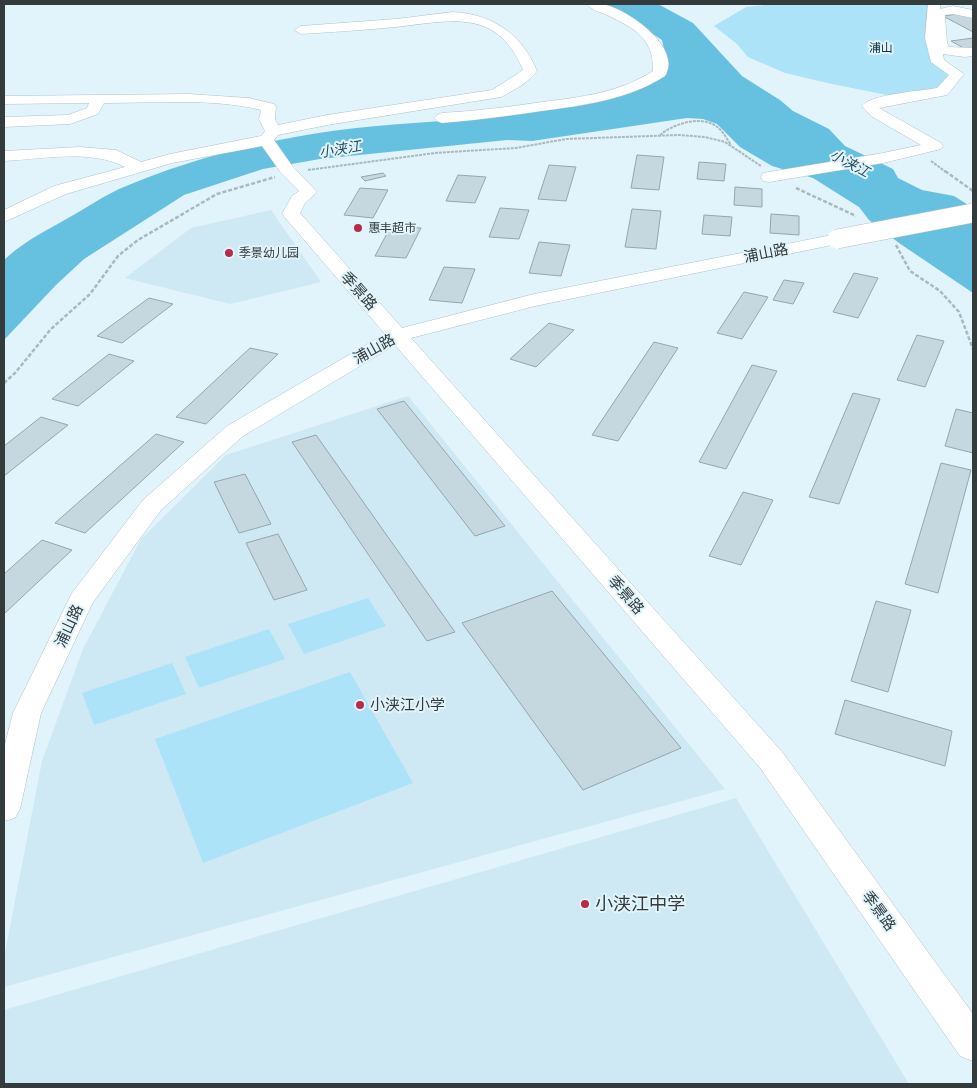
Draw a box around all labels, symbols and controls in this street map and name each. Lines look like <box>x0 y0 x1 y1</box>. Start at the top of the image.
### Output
park label: 浦山 <box>869 41 893 55</box>
water label: 小浃江 <box>318 138 364 161</box>
water label: 小浃江 <box>827 146 874 182</box>
place label: 惠丰超市 <box>368 221 416 235</box>
marker: 惠丰超市 <box>352 222 364 234</box>
street label: 浦山路 <box>742 240 790 266</box>
place label: 季景幼儿园 <box>239 246 299 260</box>
marker: 季景幼儿园 <box>223 247 235 259</box>
street label: 季景路 <box>337 268 381 314</box>
street label: 浦山路 <box>350 330 398 368</box>
street label: 季景路 <box>604 572 648 618</box>
street label: 浦山路 <box>51 602 87 650</box>
place label: 小浃江小学 <box>370 696 445 714</box>
marker: 小浃江小学 <box>354 699 366 711</box>
street label: 季景路 <box>858 888 900 934</box>
place label: 小浃江中学 <box>595 893 685 915</box>
marker: 小浃江中学 <box>579 898 591 910</box>

